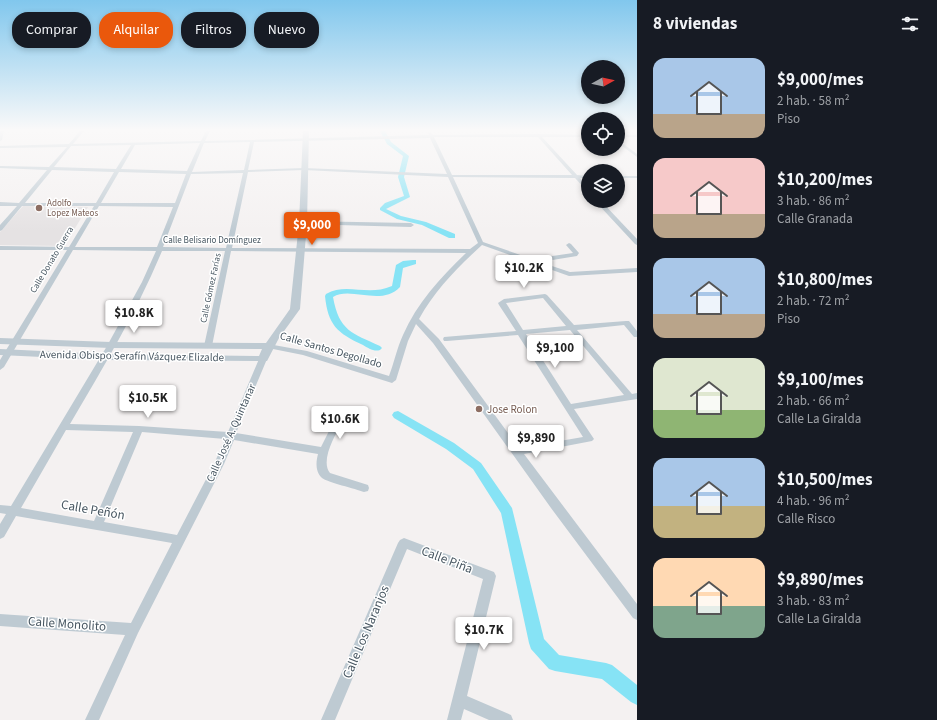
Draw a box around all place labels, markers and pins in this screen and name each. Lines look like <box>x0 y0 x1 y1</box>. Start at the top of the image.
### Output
place label: Adolfo Lopez Mateos <box>47 197 98 220</box>
marker: Adolfo Lopez Mateos <box>34 203 44 213</box>
pin: $9,000 <box>279 212 345 246</box>
pin: $10.2K <box>491 255 557 289</box>
pin: $10.8K <box>101 300 167 334</box>
pin: $9,100 <box>522 335 588 369</box>
pin: $10.5K <box>115 385 181 419</box>
place label: Jose Rolon <box>487 402 537 417</box>
marker: Jose Rolon <box>474 404 484 414</box>
pin: $10.6K <box>307 406 373 440</box>
pin: $9,890 <box>503 425 569 459</box>
pin: $10.7K <box>451 617 517 651</box>

